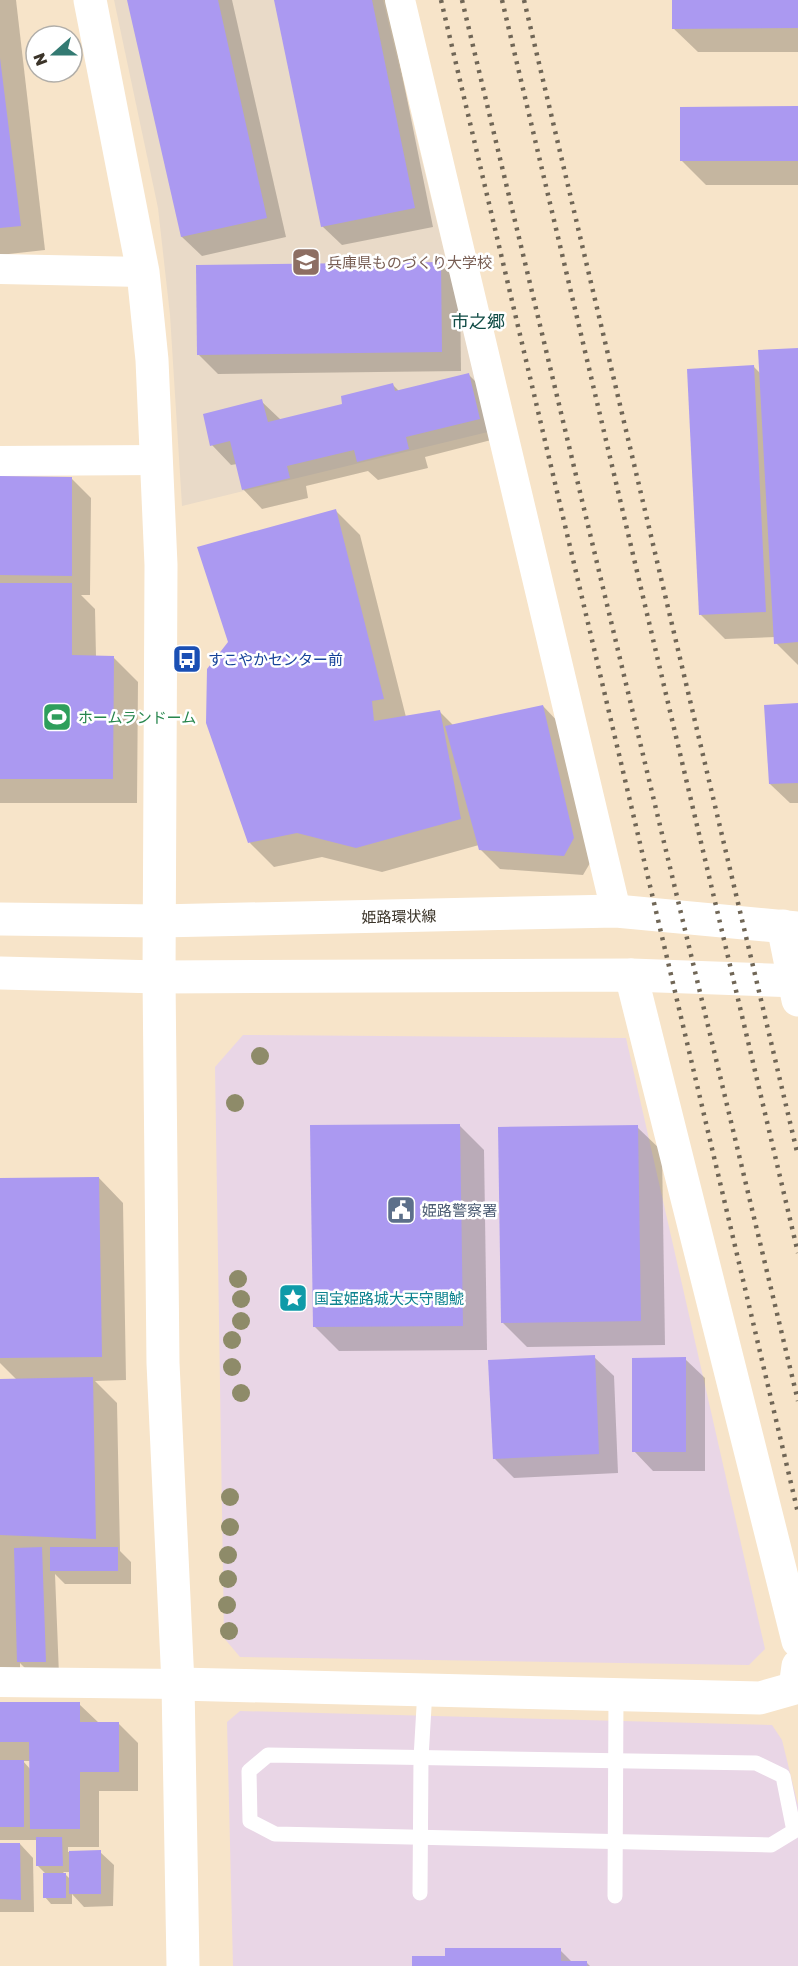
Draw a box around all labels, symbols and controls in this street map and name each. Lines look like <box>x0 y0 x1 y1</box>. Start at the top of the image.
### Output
north arrow <box>24 24 84 84</box>
text: N <box>28 50 52 69</box>
school or university icon: 兵庫県ものづくり大学校 <box>290 246 322 278</box>
place label: 兵庫県ものづくり大学校 <box>327 253 492 271</box>
district label: 市之郷 <box>451 310 505 332</box>
bus stop icon: すこやかセンター前 <box>171 643 203 675</box>
place label: すこやかセンター前 <box>208 650 343 668</box>
sports icon: ホームランドーム <box>41 701 73 733</box>
place label: ホームランドーム <box>78 708 196 726</box>
street label: 姫路環状線 <box>361 906 437 926</box>
public building icon: 姫路警察署 <box>385 1194 417 1226</box>
place label: 姫路警察署 <box>422 1201 497 1219</box>
place icon: 国宝姫路城大天守閣鯱 <box>277 1282 309 1314</box>
place label: 国宝姫路城大天守閣鯱 <box>314 1289 464 1307</box>

